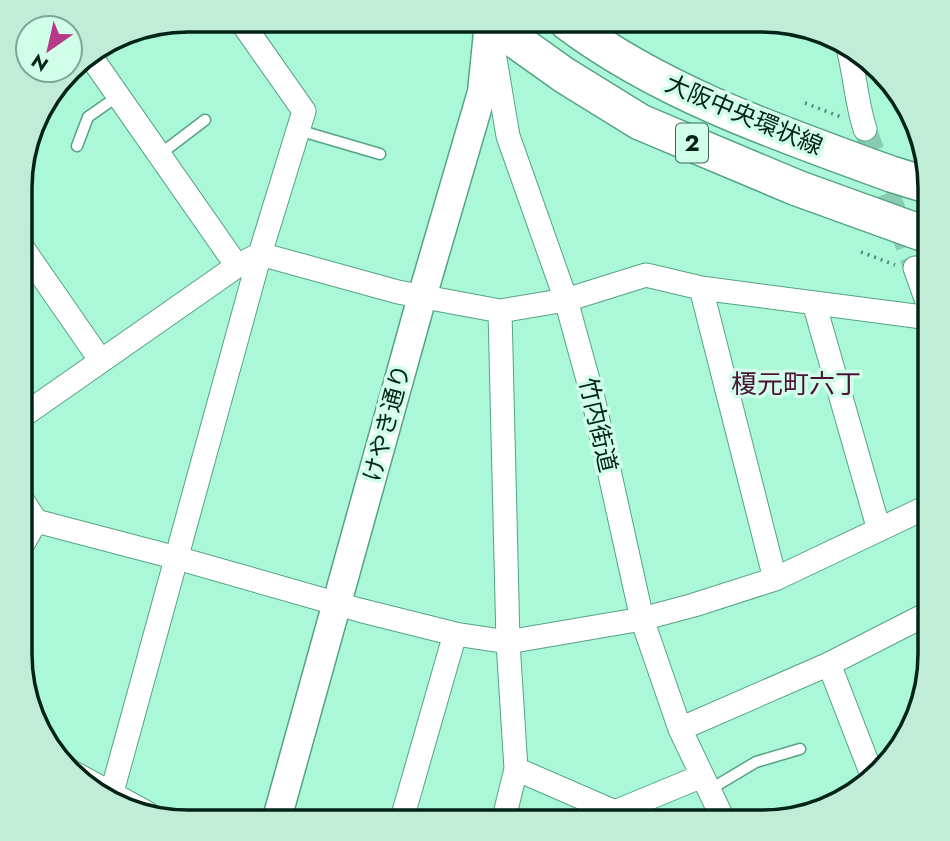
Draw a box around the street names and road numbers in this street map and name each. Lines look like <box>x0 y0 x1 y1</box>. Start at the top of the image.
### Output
street label: 大阪中央環状線 <box>660 66 828 163</box>
road number: 2 <box>676 124 708 162</box>
street label: けやき通り <box>354 360 419 485</box>
street label: 竹内街道 <box>571 374 626 476</box>

